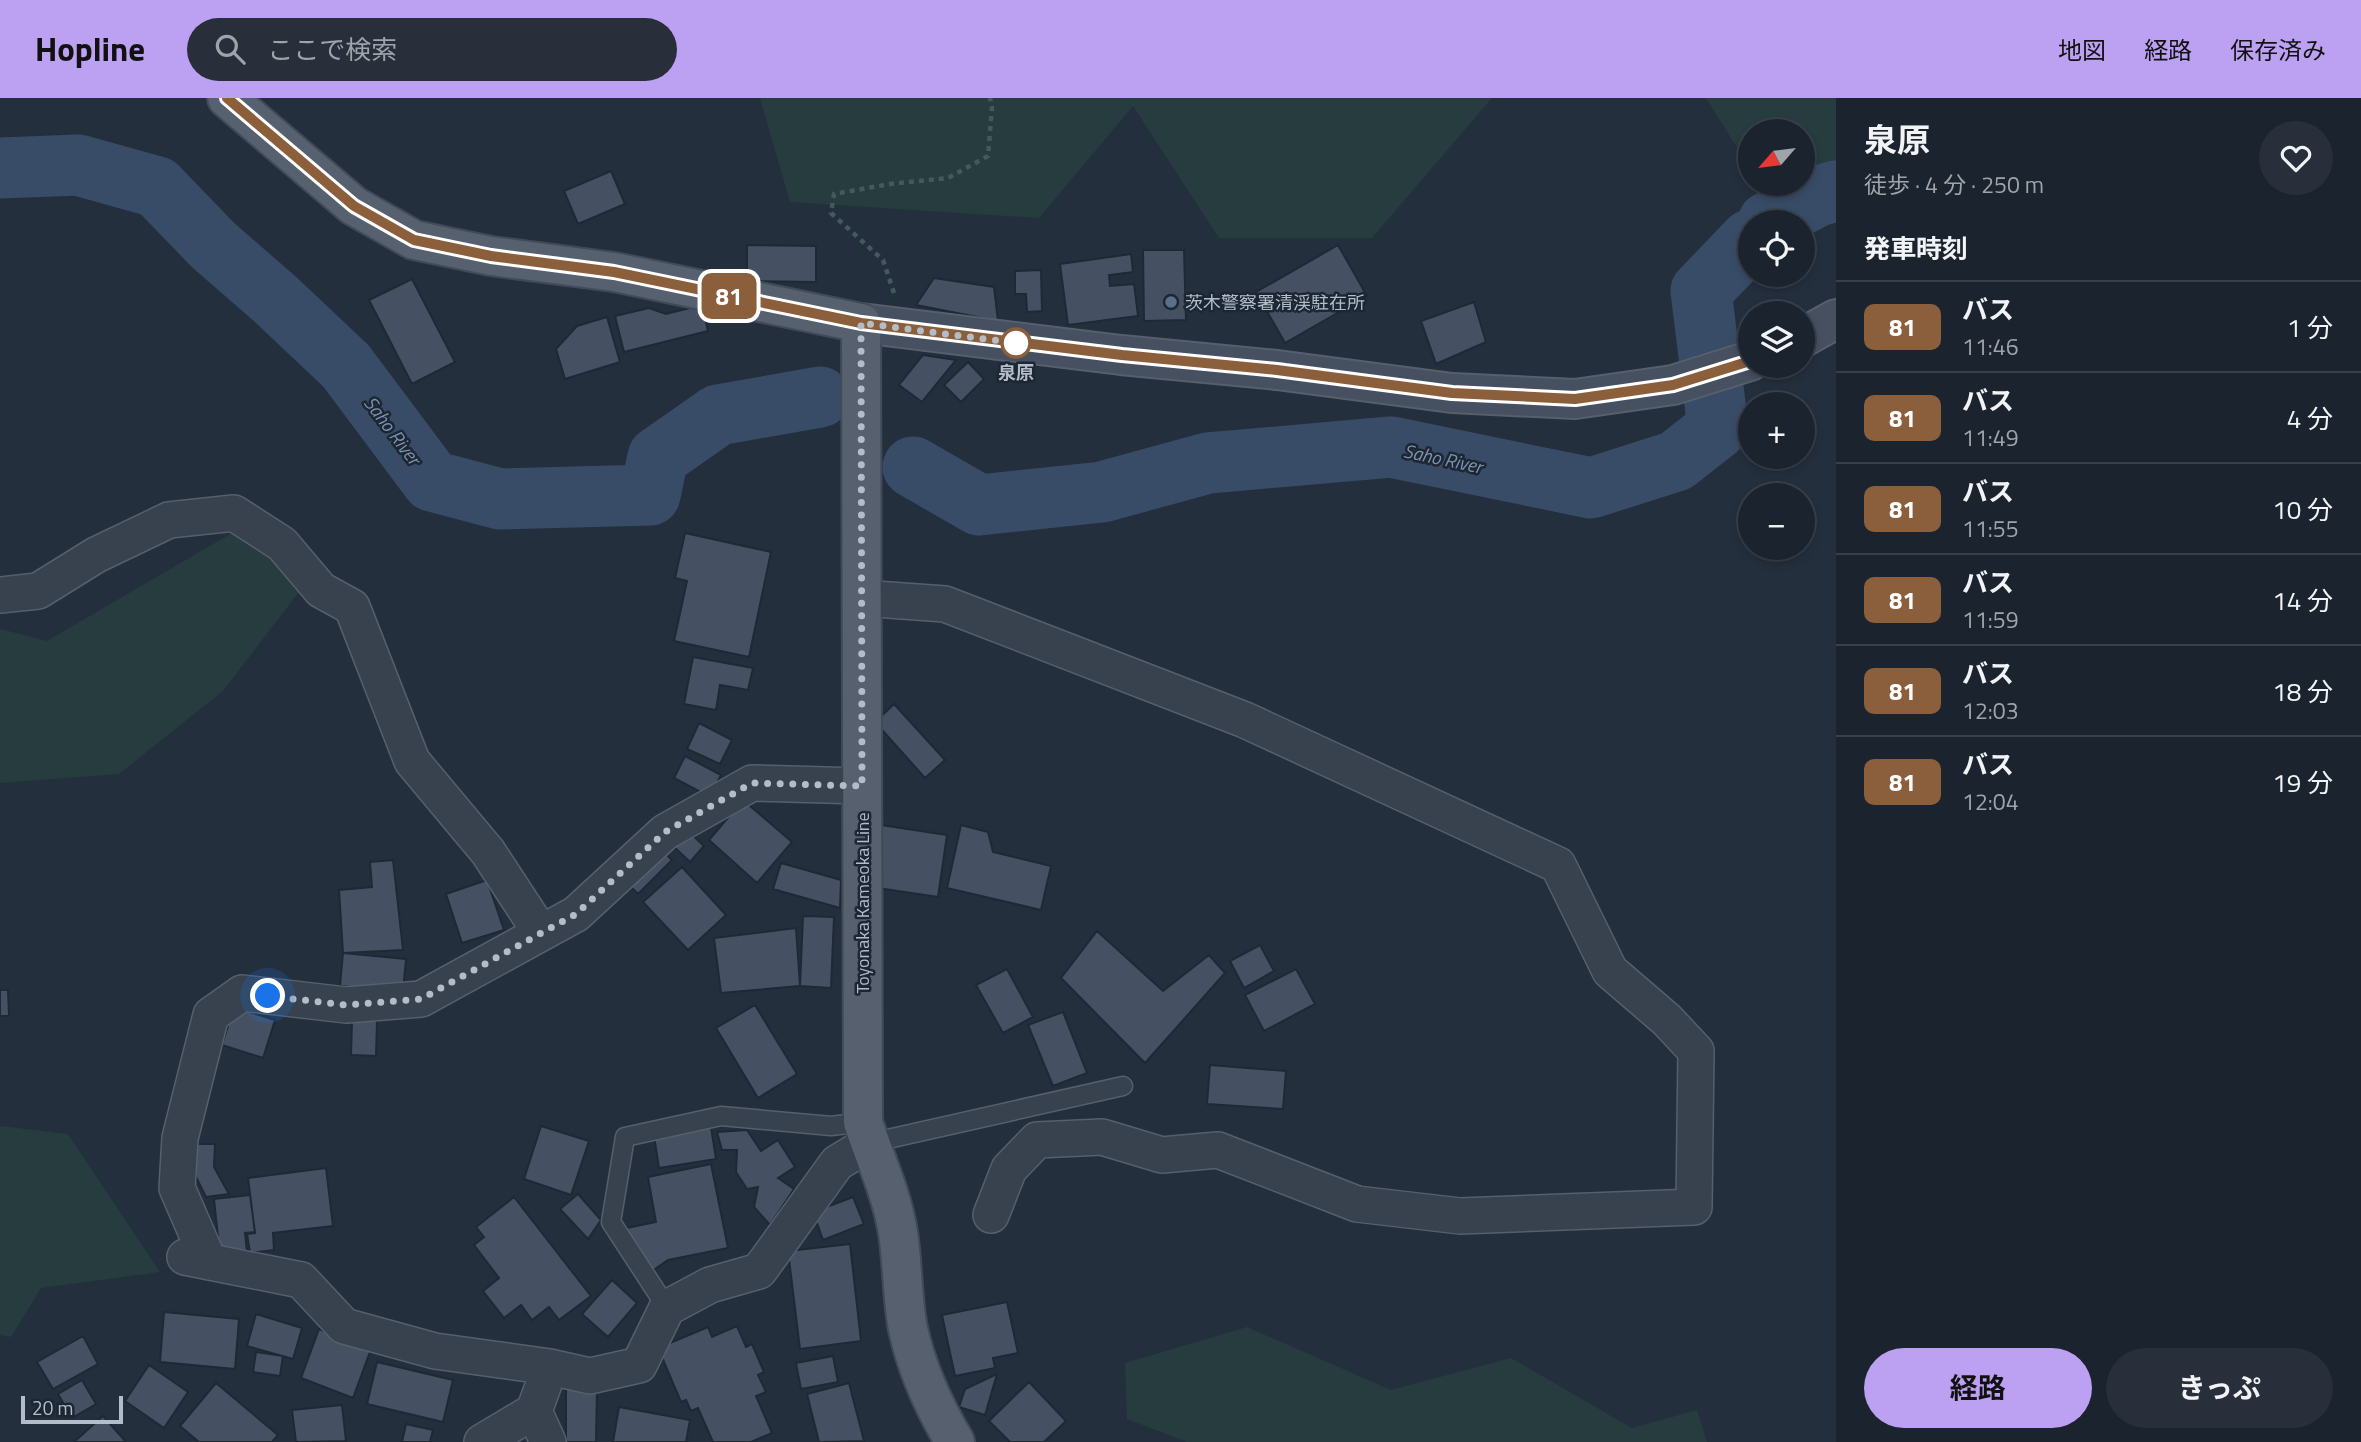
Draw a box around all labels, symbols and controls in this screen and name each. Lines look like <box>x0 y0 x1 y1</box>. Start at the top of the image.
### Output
search box <box>187 18 677 81</box>
text: Hopline <box>35 24 145 74</box>
icon: search <box>211 30 249 68</box>
text: ここで検索 <box>267 30 397 69</box>
text: 地図 <box>2058 32 2106 68</box>
text: 経路 <box>2144 32 2192 68</box>
text: 保存済み <box>2230 32 2326 68</box>
text: 泉原 <box>1864 115 1930 165</box>
north arrow <box>1738 119 1815 196</box>
map controls <box>1738 119 1815 560</box>
button: heart <box>2259 121 2333 195</box>
text: 徒歩 · 4 分 · 250 m <box>1864 167 2044 202</box>
button: locate <box>1738 210 1815 287</box>
text: 発車時刻 <box>1864 229 1968 268</box>
line badge: 81 <box>698 273 760 319</box>
text: 81 <box>716 278 742 314</box>
place label: 茨木警察署清渓駐在所 <box>1185 289 1365 316</box>
text: バス <box>1962 290 2014 329</box>
marker: 茨木警察署清渓駐在所 <box>1163 294 1179 310</box>
button: layers <box>1738 301 1815 378</box>
text: 1 分 <box>2287 308 2333 347</box>
text: 81 <box>1889 309 1916 345</box>
marker: 泉原 <box>1001 328 1031 358</box>
text: 11:46 <box>1962 329 2019 364</box>
place label: 泉原 <box>998 359 1034 386</box>
text: バス <box>1962 381 2014 420</box>
water label: Saho River <box>357 389 430 472</box>
button: + <box>1738 392 1815 469</box>
text: 4 分 <box>2287 399 2333 438</box>
text: 81 <box>1889 400 1916 436</box>
text: 11:49 <box>1962 420 2019 455</box>
water label: Saho River <box>1401 436 1487 481</box>
text: バス <box>1962 472 2014 511</box>
button: − <box>1738 483 1815 560</box>
text: 10 分 <box>2272 490 2333 529</box>
text: 81 <box>1889 491 1916 527</box>
text: 11:55 <box>1962 511 2019 546</box>
text: バス <box>1962 563 2014 602</box>
text: 14 分 <box>2272 581 2333 620</box>
text: 81 <box>1889 582 1916 618</box>
text: 11:59 <box>1962 602 2019 637</box>
text: バス <box>1962 654 2014 693</box>
text: 18 分 <box>2272 672 2333 711</box>
text: 81 <box>1889 673 1916 709</box>
text: 12:03 <box>1962 693 2019 728</box>
text: バス <box>1962 745 2014 784</box>
text: 19 分 <box>2272 763 2333 802</box>
text: 81 <box>1889 764 1916 800</box>
text: 12:04 <box>1962 784 2019 819</box>
street label: Toyonaka Kameoka Line <box>849 812 876 994</box>
your location <box>250 978 285 1013</box>
button: 経路 <box>1864 1348 2092 1428</box>
button: きっぷ <box>2106 1348 2333 1428</box>
scale bar <box>21 1393 122 1425</box>
text: 20 m <box>32 1393 73 1422</box>

